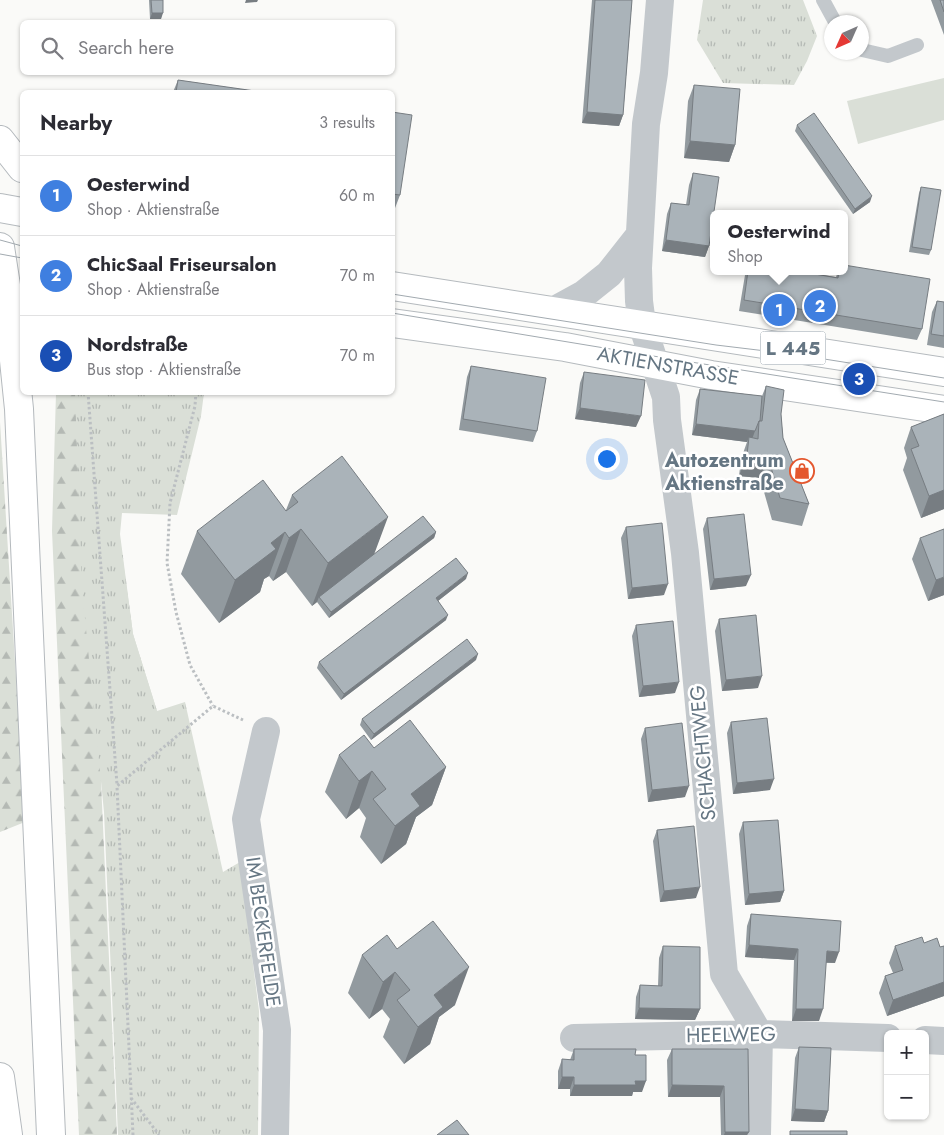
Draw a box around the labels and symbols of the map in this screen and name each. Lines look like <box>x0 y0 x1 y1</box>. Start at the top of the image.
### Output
north arrow <box>824 15 869 60</box>
pin: 2 <box>804 287 836 325</box>
pin: 1 <box>763 291 795 329</box>
road number: L 445 <box>760 332 826 364</box>
street label: AKTIENSTRASSE <box>595 339 741 393</box>
pin: 3 <box>843 360 875 398</box>
your location <box>594 446 620 472</box>
place label: Autozentrum Aktienstraße <box>664 446 784 498</box>
shop icon: Autozentrum Aktienstraße <box>789 458 815 484</box>
street label: SCHACHTWEG <box>683 684 723 822</box>
street label: IM BECKERFELDE <box>238 855 288 1009</box>
street label: HEELWEG <box>686 1020 776 1050</box>

